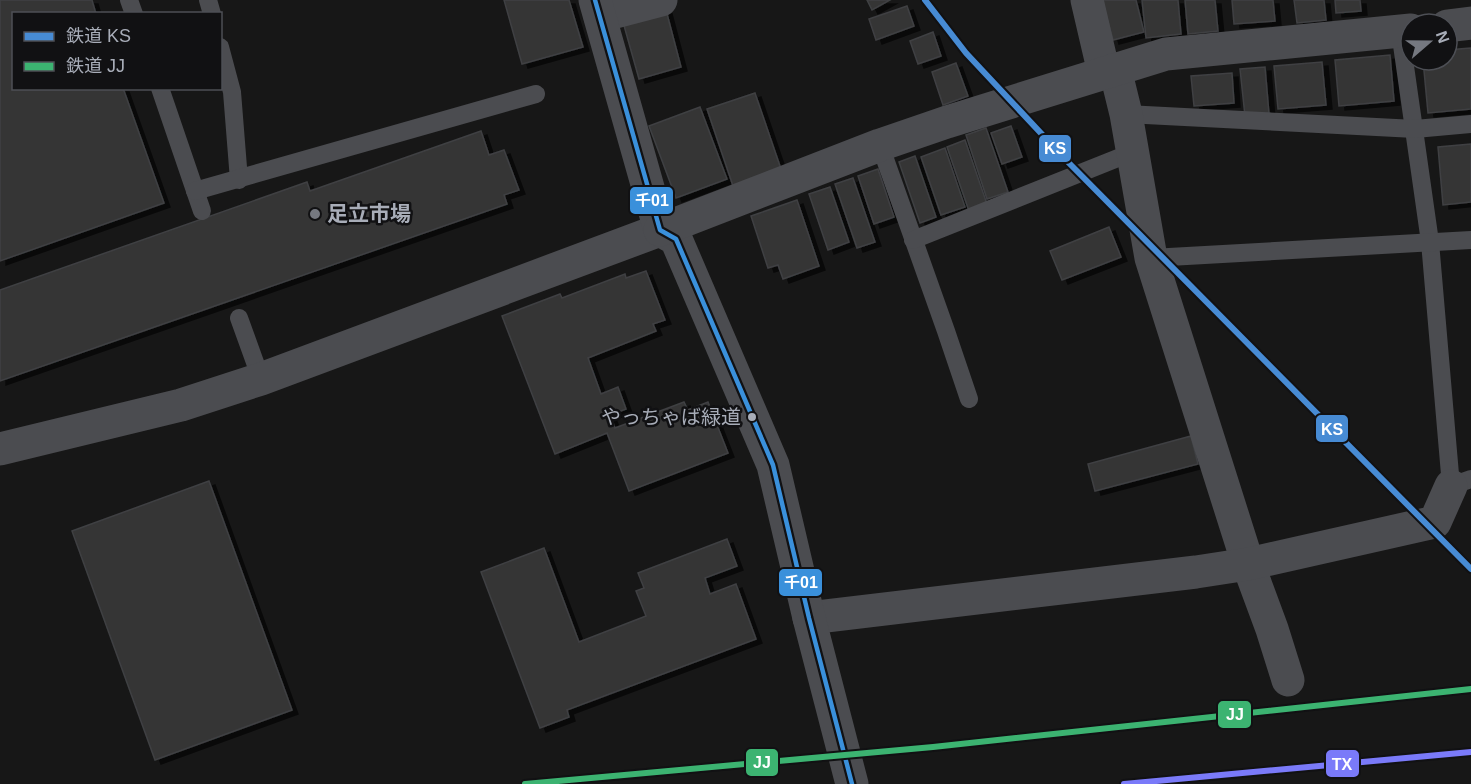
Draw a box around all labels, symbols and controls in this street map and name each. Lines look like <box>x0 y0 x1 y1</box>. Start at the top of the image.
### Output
legend <box>12 12 222 90</box>
north arrow <box>1399 12 1459 72</box>
text: 鉄道 KS <box>66 26 131 46</box>
text: N <box>1433 29 1453 45</box>
text: 鉄道 JJ <box>66 56 125 76</box>
line badge: KS <box>1038 134 1072 163</box>
text: KS <box>1044 140 1066 157</box>
line badge: 千01 <box>629 186 674 215</box>
text: 千01 <box>635 192 669 209</box>
place label: 足立市場 <box>327 202 411 225</box>
marker: 足立市場 <box>308 207 322 221</box>
place label: やっちゃば緑道 <box>601 406 741 428</box>
marker: やっちゃば緑道 <box>746 411 758 423</box>
line badge: KS <box>1315 414 1349 443</box>
text: KS <box>1321 421 1343 438</box>
line badge: 千01 <box>778 568 823 597</box>
text: 千01 <box>784 574 818 591</box>
line badge: JJ <box>1217 700 1252 729</box>
text: JJ <box>1226 706 1244 723</box>
line badge: JJ <box>745 748 779 777</box>
line badge: TX <box>1325 749 1360 778</box>
text: JJ <box>753 754 771 771</box>
text: TX <box>1332 756 1353 773</box>

